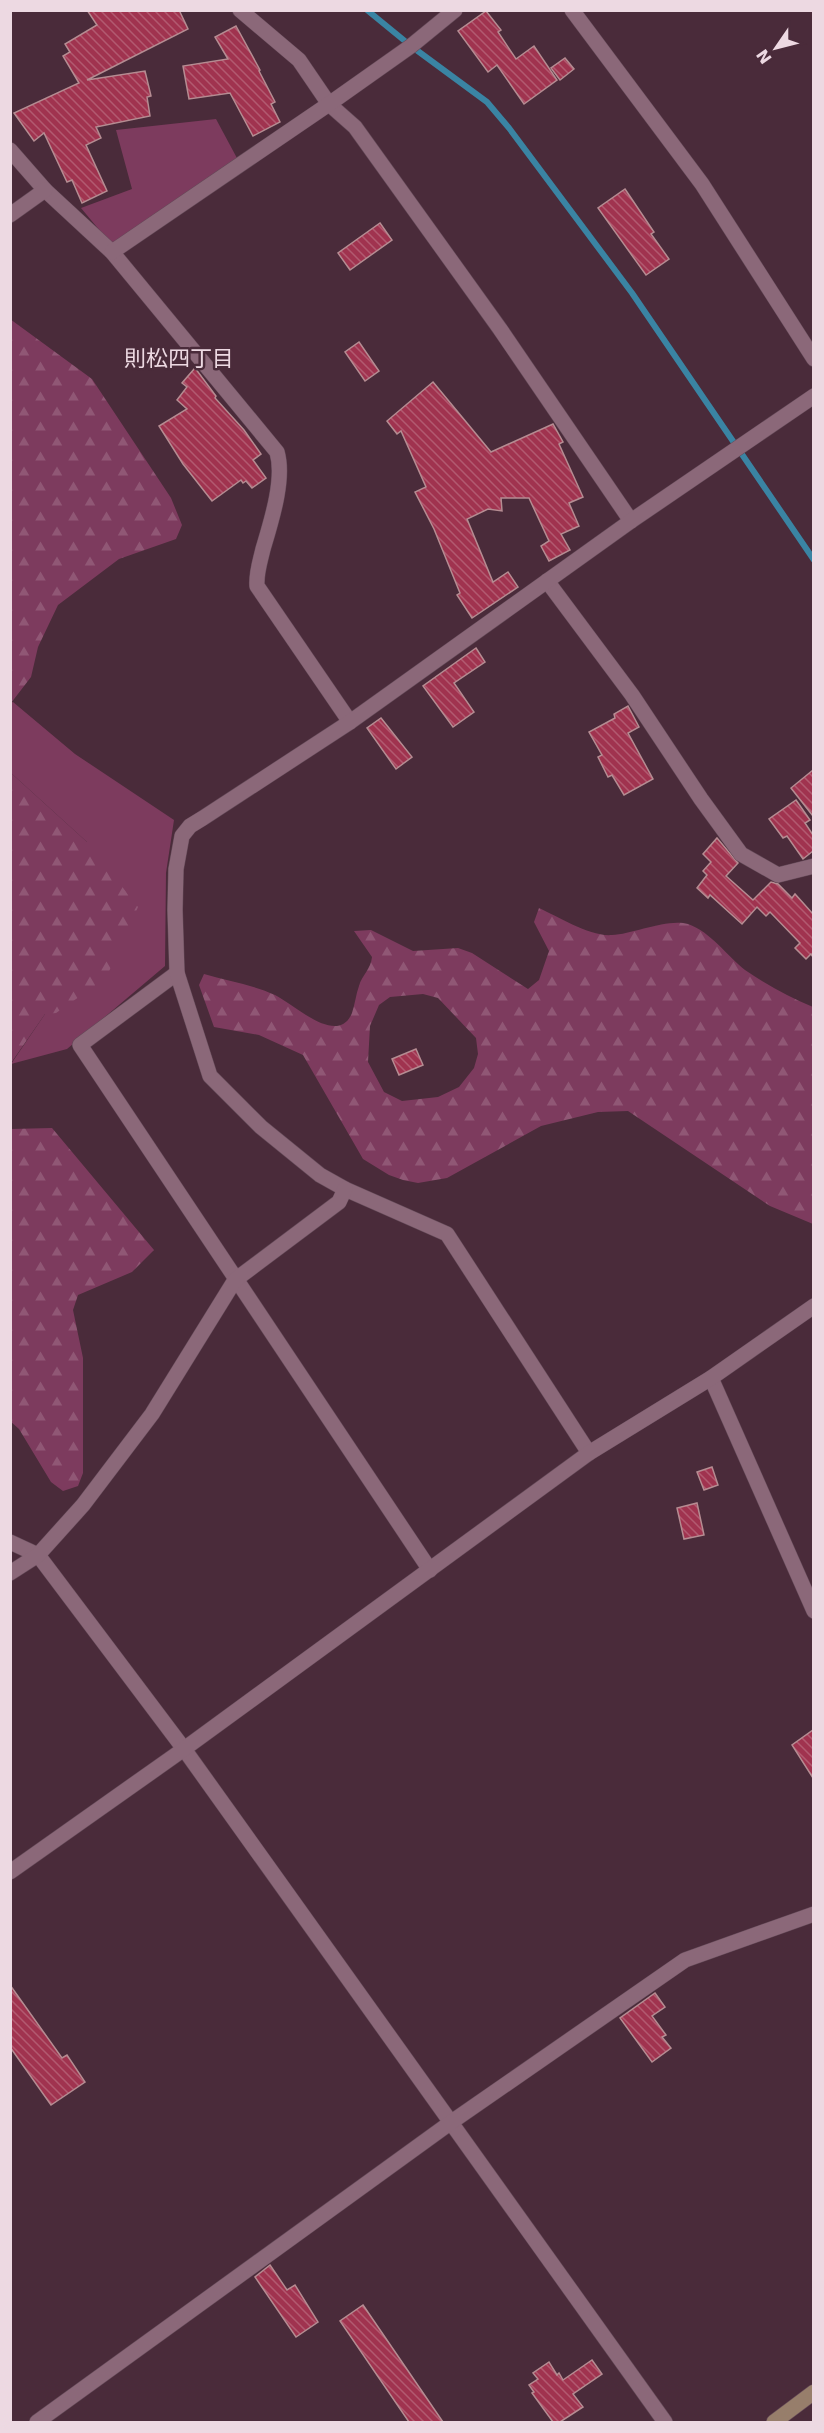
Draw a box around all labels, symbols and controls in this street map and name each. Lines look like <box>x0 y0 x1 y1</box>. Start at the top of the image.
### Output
north arrow <box>746 18 806 78</box>
text: N <box>753 45 776 67</box>
district label: 則松四丁目 <box>124 346 234 371</box>

